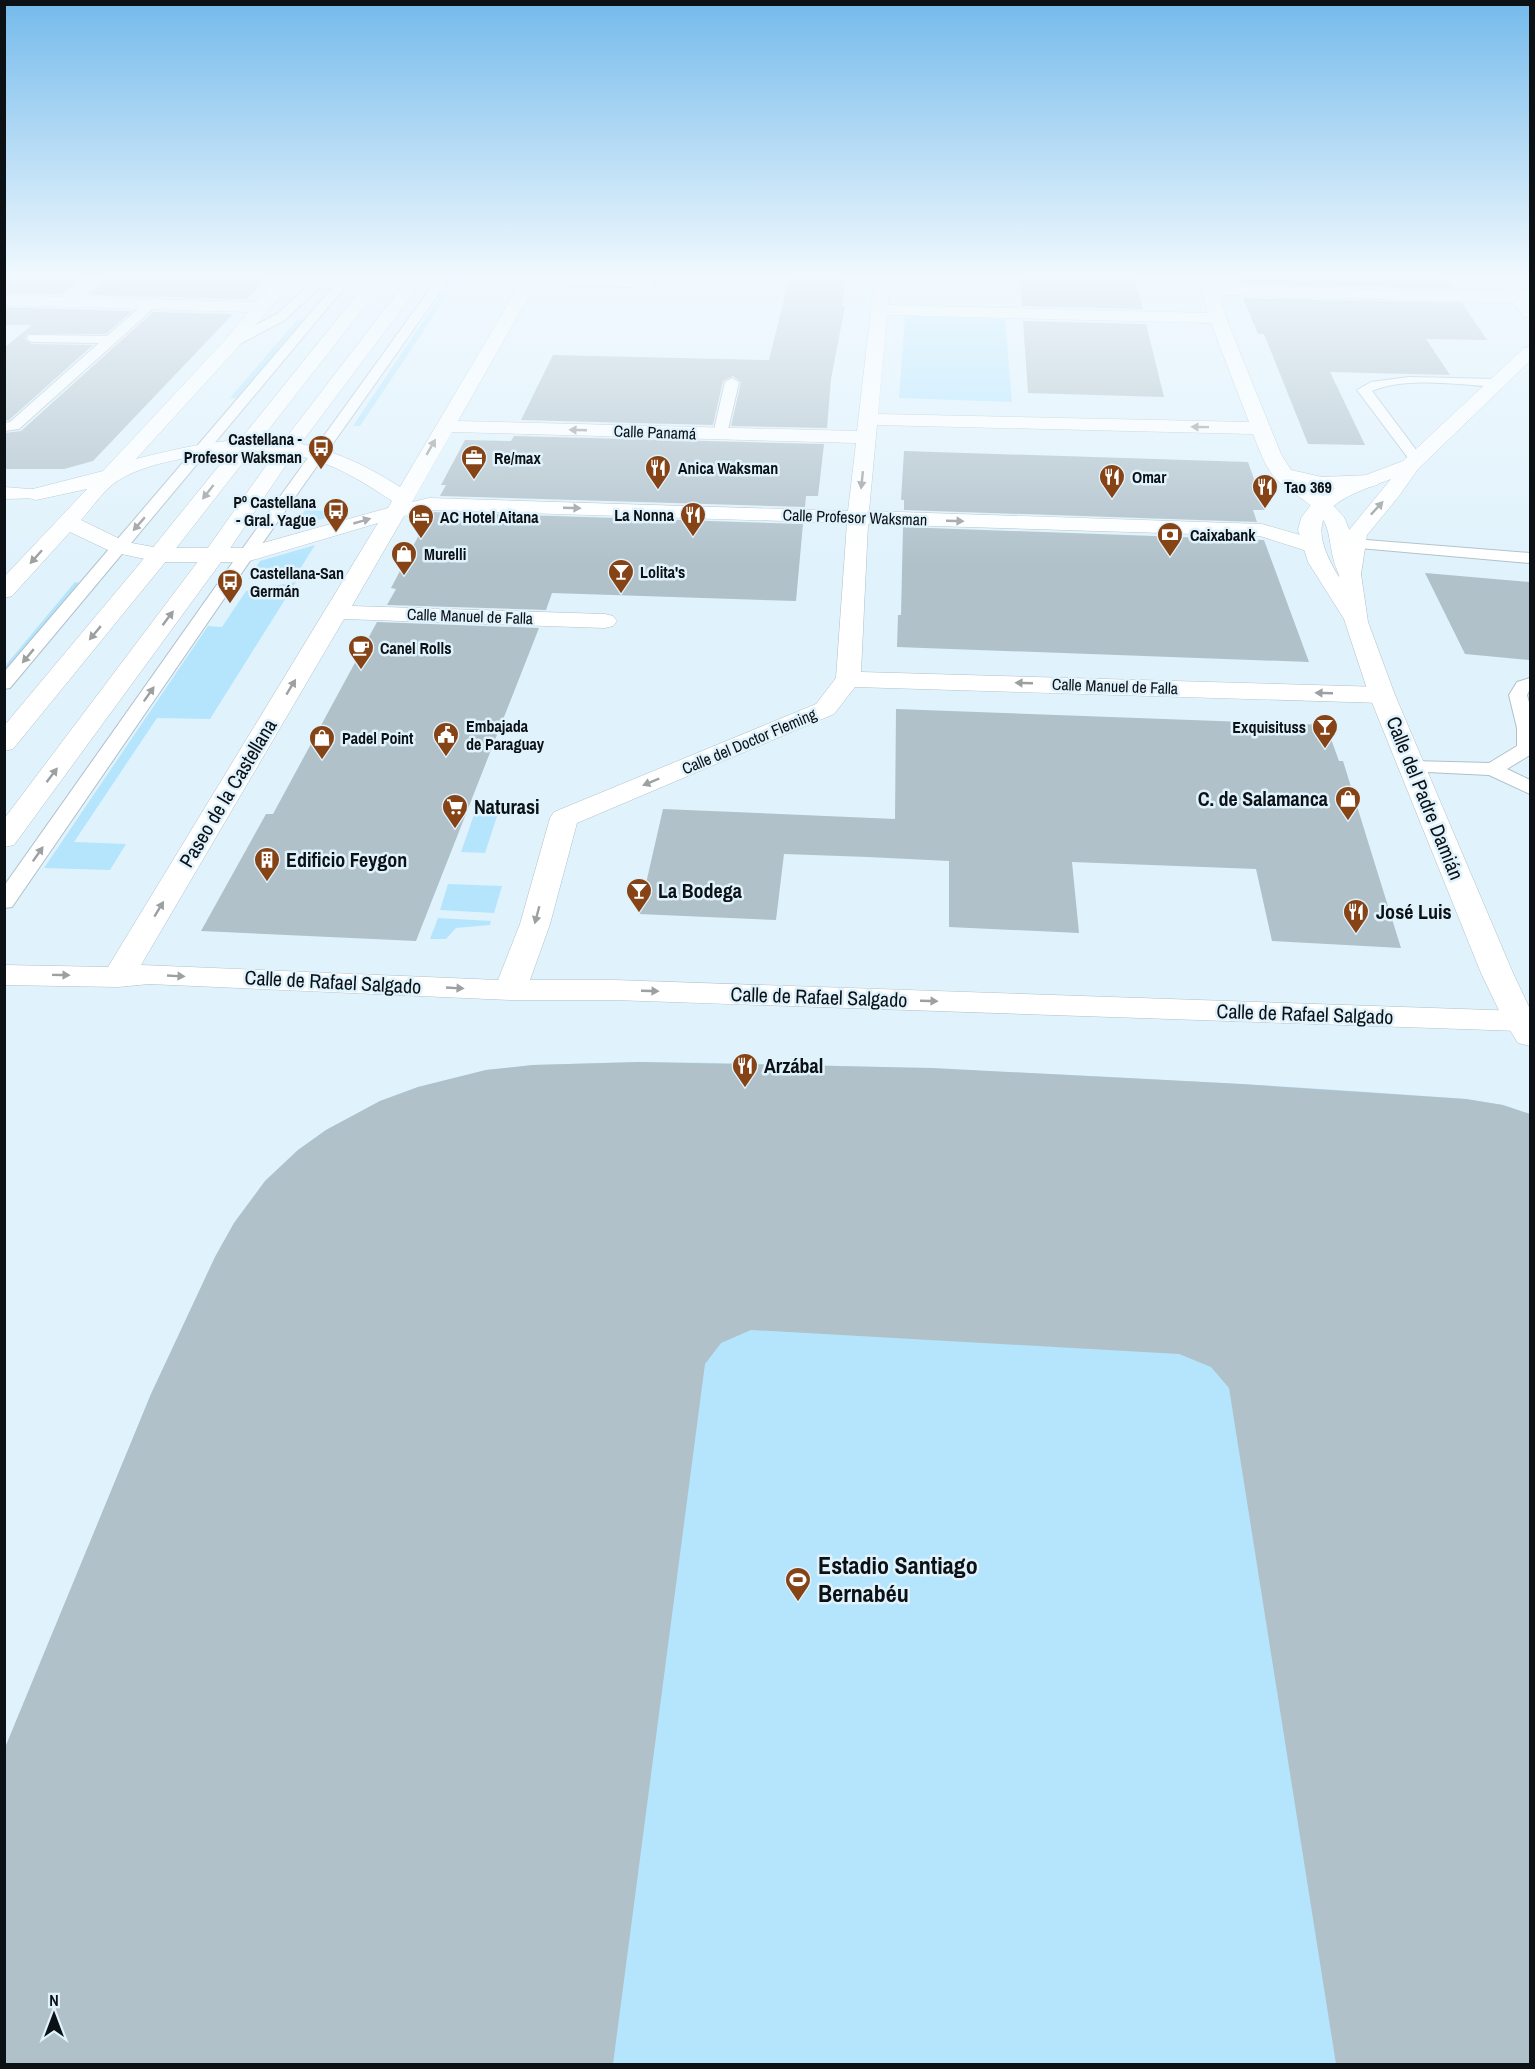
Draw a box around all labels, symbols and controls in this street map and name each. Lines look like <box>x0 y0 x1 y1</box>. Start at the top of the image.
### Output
street label: Calle Panamá <box>613 420 697 444</box>
one-way arrow <box>1191 422 1210 432</box>
one-way arrow <box>568 425 587 434</box>
place label: Castellana - Profesor Waksman <box>184 428 303 468</box>
bus stop icon: Castellana - Profesor Waksman <box>306 433 336 471</box>
one-way arrow <box>426 439 436 456</box>
office icon: Re/max <box>459 443 489 481</box>
place label: Re/max <box>494 447 541 469</box>
restaurant icon: Anica Waksman <box>643 453 673 491</box>
place label: Anica Waksman <box>678 457 778 479</box>
restaurant icon: Omar <box>1097 462 1127 500</box>
place label: Omar <box>1132 466 1167 488</box>
one-way arrow <box>858 470 867 489</box>
restaurant icon: Tao 369 <box>1250 472 1280 510</box>
place label: Tao 369 <box>1284 476 1332 498</box>
one-way arrow <box>203 484 215 499</box>
place label: Pº Castellana - Gral. Yague <box>233 491 317 531</box>
bus stop icon: Pº Castellana - Gral. Yague <box>321 496 351 534</box>
restaurant icon: La Nonna <box>678 500 708 538</box>
one-way arrow <box>1370 501 1384 516</box>
hotel icon: AC Hotel Aitana <box>406 502 436 540</box>
street label: Calle Profesor Waksman <box>782 503 928 531</box>
one-way arrow <box>562 504 581 513</box>
place label: La Nonna <box>614 504 675 526</box>
place label: AC Hotel Aitana <box>440 506 539 528</box>
one-way arrow <box>353 515 371 525</box>
one-way arrow <box>133 516 146 532</box>
one-way arrow <box>946 516 965 525</box>
bank icon: Caixabank <box>1155 520 1185 558</box>
place label: Caixabank <box>1190 524 1256 546</box>
shop icon: Murelli <box>389 539 419 577</box>
place label: Murelli <box>424 543 466 565</box>
one-way arrow <box>29 549 43 564</box>
bar icon: Lolita's <box>606 557 636 595</box>
place label: Lolita's <box>640 561 685 583</box>
place label: Castellana-San Germán <box>250 562 344 602</box>
bus stop icon: Castellana-San Germán <box>215 567 245 605</box>
street label: Calle Manuel de Falla <box>407 603 534 629</box>
one-way arrow <box>162 611 174 627</box>
one-way arrow <box>89 625 102 641</box>
cafe icon: Canel Rolls <box>346 633 376 671</box>
place label: Canel Rolls <box>380 637 451 659</box>
one-way arrow <box>22 648 35 664</box>
street label: Calle Manuel de Falla <box>1052 673 1179 699</box>
one-way arrow <box>285 679 296 695</box>
one-way arrow <box>1014 679 1033 688</box>
one-way arrow <box>143 687 155 703</box>
one-way arrow <box>1314 688 1333 697</box>
street label: Calle del Doctor Fleming <box>678 702 820 779</box>
bar icon: Exquisituss <box>1310 712 1340 750</box>
street label: Calle del Padre Damián <box>1380 712 1471 884</box>
street label: Paseo de la Castellana <box>173 713 283 872</box>
place label: Embajada de Paraguay <box>466 715 545 755</box>
place label: Exquisituss <box>1232 716 1306 738</box>
public building icon: Embajada de Paraguay <box>431 720 461 758</box>
shop icon: Padel Point <box>307 723 337 761</box>
place label: Padel Point <box>342 727 414 749</box>
one-way arrow <box>46 767 58 783</box>
one-way arrow <box>642 778 660 787</box>
shop icon: C. de Salamanca <box>1333 784 1363 822</box>
place label: C. de Salamanca <box>1198 785 1328 812</box>
supermarket icon: Naturasi <box>440 792 470 830</box>
place label: Naturasi <box>474 793 540 820</box>
building icon: Edificio Feygon <box>252 845 282 883</box>
place label: Edificio Feygon <box>286 846 407 873</box>
one-way arrow <box>32 847 44 863</box>
bar icon: La Bodega <box>624 876 654 914</box>
place label: La Bodega <box>658 877 742 904</box>
restaurant icon: José Luis <box>1341 897 1371 935</box>
place label: José Luis <box>1376 898 1452 925</box>
one-way arrow <box>154 900 164 917</box>
one-way arrow <box>532 906 542 924</box>
street label: Calle de Rafael Salgado <box>244 963 422 1000</box>
one-way arrow <box>52 971 71 980</box>
one-way arrow <box>167 971 186 980</box>
street label: Calle de Rafael Salgado <box>730 980 908 1013</box>
one-way arrow <box>446 983 465 992</box>
one-way arrow <box>641 987 660 996</box>
one-way arrow <box>919 996 938 1005</box>
street label: Calle de Rafael Salgado <box>1216 997 1394 1030</box>
restaurant icon: Arzábal <box>730 1051 760 1089</box>
place label: Arzábal <box>764 1052 823 1079</box>
place label: Estadio Santiago Bernabéu <box>818 1549 978 1609</box>
sports icon: Estadio Santiago Bernabéu <box>783 1565 813 1603</box>
north arrow <box>24 1985 84 2045</box>
text: N <box>49 1989 59 2011</box>

